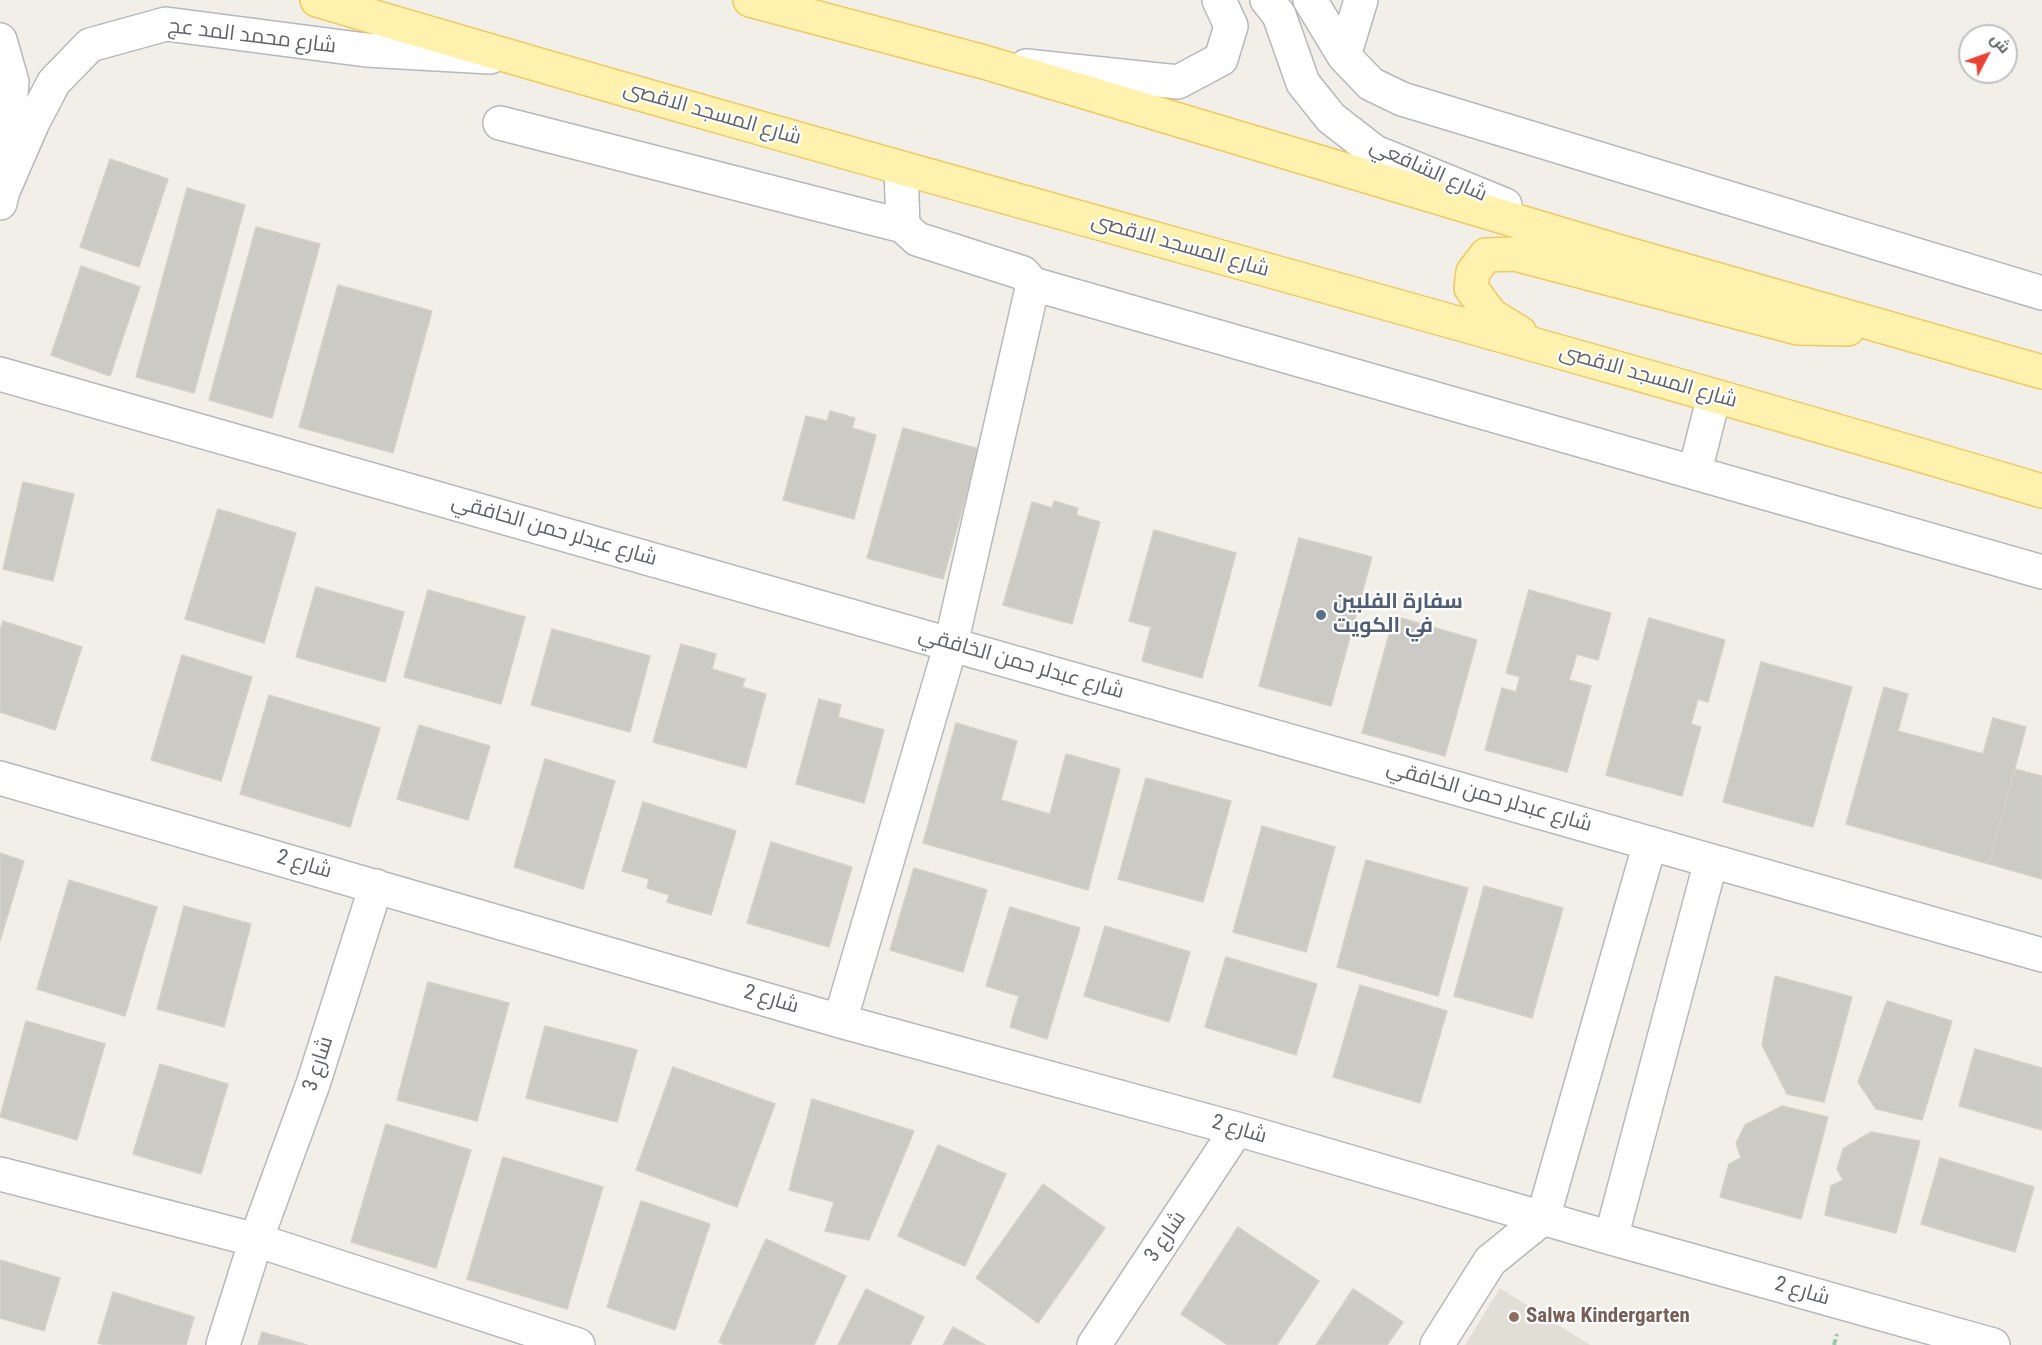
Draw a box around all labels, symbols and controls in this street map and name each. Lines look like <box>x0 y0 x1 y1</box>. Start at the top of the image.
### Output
street label: شارع محمد المد عج <box>167 14 337 60</box>
north arrow <box>1958 24 2018 84</box>
text: ش <box>1987 29 2014 57</box>
street label: شارع المسجد الاقصى <box>620 77 804 151</box>
street label: شارع الشافعي <box>1365 134 1491 208</box>
street label: شارع المسجد الاقصى <box>1088 209 1272 283</box>
street label: شارع المسجد الاقصى <box>1556 340 1740 414</box>
street label: شارع عبدلر حمن الخافقي <box>448 490 660 572</box>
place label: سفارة الفلبين في الكويت <box>1333 590 1463 640</box>
marker: سفارة الفلبين في الكويت <box>1314 608 1328 622</box>
street label: شارع عبدلر حمن الخافقي <box>915 623 1127 705</box>
street label: شارع عبدلر حمن الخافقي <box>1383 756 1595 838</box>
street label: شارع 2 <box>274 845 334 885</box>
street label: شارع 2 <box>741 980 801 1020</box>
street label: شارع 3 <box>298 1034 340 1094</box>
street label: شارع 2 <box>1209 1110 1269 1150</box>
street label: شارع 3 <box>1140 1207 1192 1267</box>
street label: شارع 2 <box>1772 1272 1832 1312</box>
place label: Salwa Kindergarten <box>1526 1304 1690 1330</box>
marker: Salwa Kindergarten <box>1507 1310 1521 1324</box>

